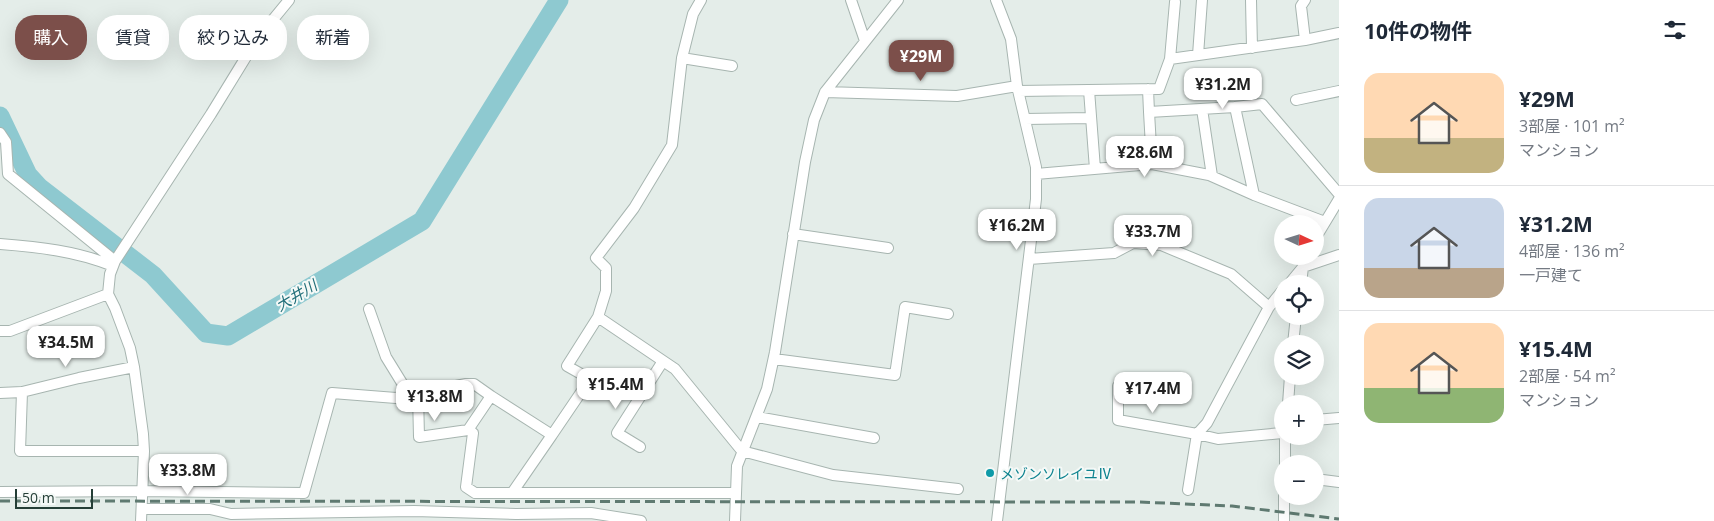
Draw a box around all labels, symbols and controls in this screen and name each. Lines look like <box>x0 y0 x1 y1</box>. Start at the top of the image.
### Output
chip: 購入 <box>15 15 87 60</box>
chip: 賃貸 <box>97 15 169 60</box>
chip: 絞り込み <box>179 15 287 60</box>
chip: 新着 <box>297 15 369 60</box>
icon: filters <box>1661 16 1689 44</box>
text: 10件の物件 <box>1364 17 1472 45</box>
pin: ¥29M <box>891 39 951 82</box>
text: ¥29M <box>900 45 942 67</box>
pin: ¥31.2M <box>1182 68 1264 110</box>
text: ¥31.2M <box>1195 73 1251 95</box>
text: ¥29M <box>1519 85 1575 113</box>
icon: home <box>1404 93 1464 153</box>
text: 3部屋 · 101 m² <box>1519 115 1625 137</box>
pin: ¥28.6M <box>1104 136 1186 178</box>
text: マンション <box>1519 139 1599 161</box>
text: ¥28.6M <box>1117 141 1173 163</box>
pin: ¥16.2M <box>976 208 1058 251</box>
text: ¥31.2M <box>1519 210 1593 238</box>
text: ¥16.2M <box>989 214 1045 236</box>
pin: ¥33.7M <box>1112 214 1194 257</box>
north arrow <box>1274 215 1324 265</box>
map controls <box>1274 215 1324 505</box>
icon: home <box>1404 218 1464 278</box>
text: ¥33.7M <box>1125 220 1181 242</box>
text: 4部屋 · 136 m² <box>1519 240 1625 262</box>
text: 一戸建て <box>1519 264 1583 286</box>
water label: 大井川 <box>272 274 322 315</box>
button: locate <box>1274 275 1324 325</box>
pin: ¥34.5M <box>25 326 107 368</box>
text: ¥34.5M <box>38 331 94 353</box>
button: layers <box>1274 335 1324 385</box>
text: ¥15.4M <box>1519 335 1593 363</box>
icon: home <box>1404 343 1464 403</box>
text: 2部屋 · 54 m² <box>1519 365 1616 387</box>
pin: ¥15.4M <box>575 368 657 410</box>
pin: ¥17.4M <box>1112 372 1194 414</box>
text: ¥15.4M <box>588 373 644 395</box>
text: ¥17.4M <box>1125 377 1181 399</box>
pin: ¥13.8M <box>394 380 476 422</box>
text: ¥13.8M <box>407 385 463 407</box>
text: マンション <box>1519 389 1599 411</box>
button: + <box>1274 395 1324 445</box>
pin: ¥33.8M <box>147 454 229 496</box>
button: − <box>1274 455 1324 505</box>
text: ¥33.8M <box>160 459 216 481</box>
place label: メゾンソレイユⅣ <box>1000 464 1112 483</box>
marker: メゾンソレイユⅣ <box>984 467 996 479</box>
scale bar <box>15 486 92 509</box>
text: 50 m <box>22 488 55 507</box>

